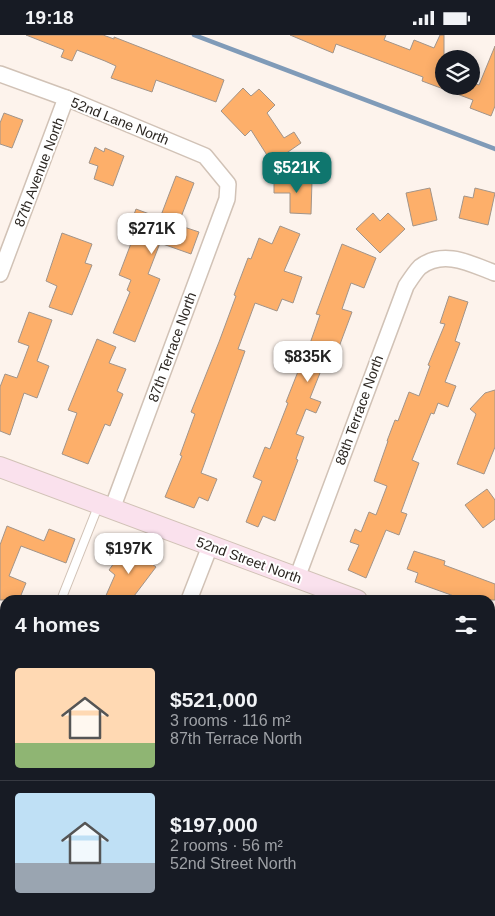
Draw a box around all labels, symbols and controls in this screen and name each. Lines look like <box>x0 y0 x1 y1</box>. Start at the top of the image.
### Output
text: 19:18 <box>25 7 74 28</box>
map controls <box>435 50 480 95</box>
button: layers <box>435 50 480 95</box>
street label: 52nd Lane North <box>69 94 171 148</box>
street label: 87th Avenue North <box>11 115 67 229</box>
pin: $521K <box>262 151 332 194</box>
text: $521K <box>273 159 321 176</box>
pin: $271K <box>117 213 187 255</box>
text: $271K <box>128 220 176 237</box>
street label: 87th Terrace North <box>145 290 199 404</box>
pin: $835K <box>273 341 343 383</box>
text: $835K <box>284 348 332 365</box>
street label: 88th Terrace North <box>332 353 386 467</box>
pin: $197K <box>94 533 164 575</box>
street label: 52nd Street North <box>194 534 304 586</box>
text: $197K <box>105 540 153 557</box>
icon: filters <box>452 611 480 639</box>
text: 4 homes <box>15 613 100 636</box>
icon: home <box>55 688 115 748</box>
text: $521,000 <box>170 688 258 711</box>
text: 3 rooms · 116 m² <box>170 712 291 729</box>
text: 87th Terrace North <box>170 730 302 747</box>
icon: home <box>55 813 115 873</box>
text: $197,000 <box>170 813 258 836</box>
text: 2 rooms · 56 m² <box>170 837 283 854</box>
text: 52nd Street North <box>170 855 296 872</box>

